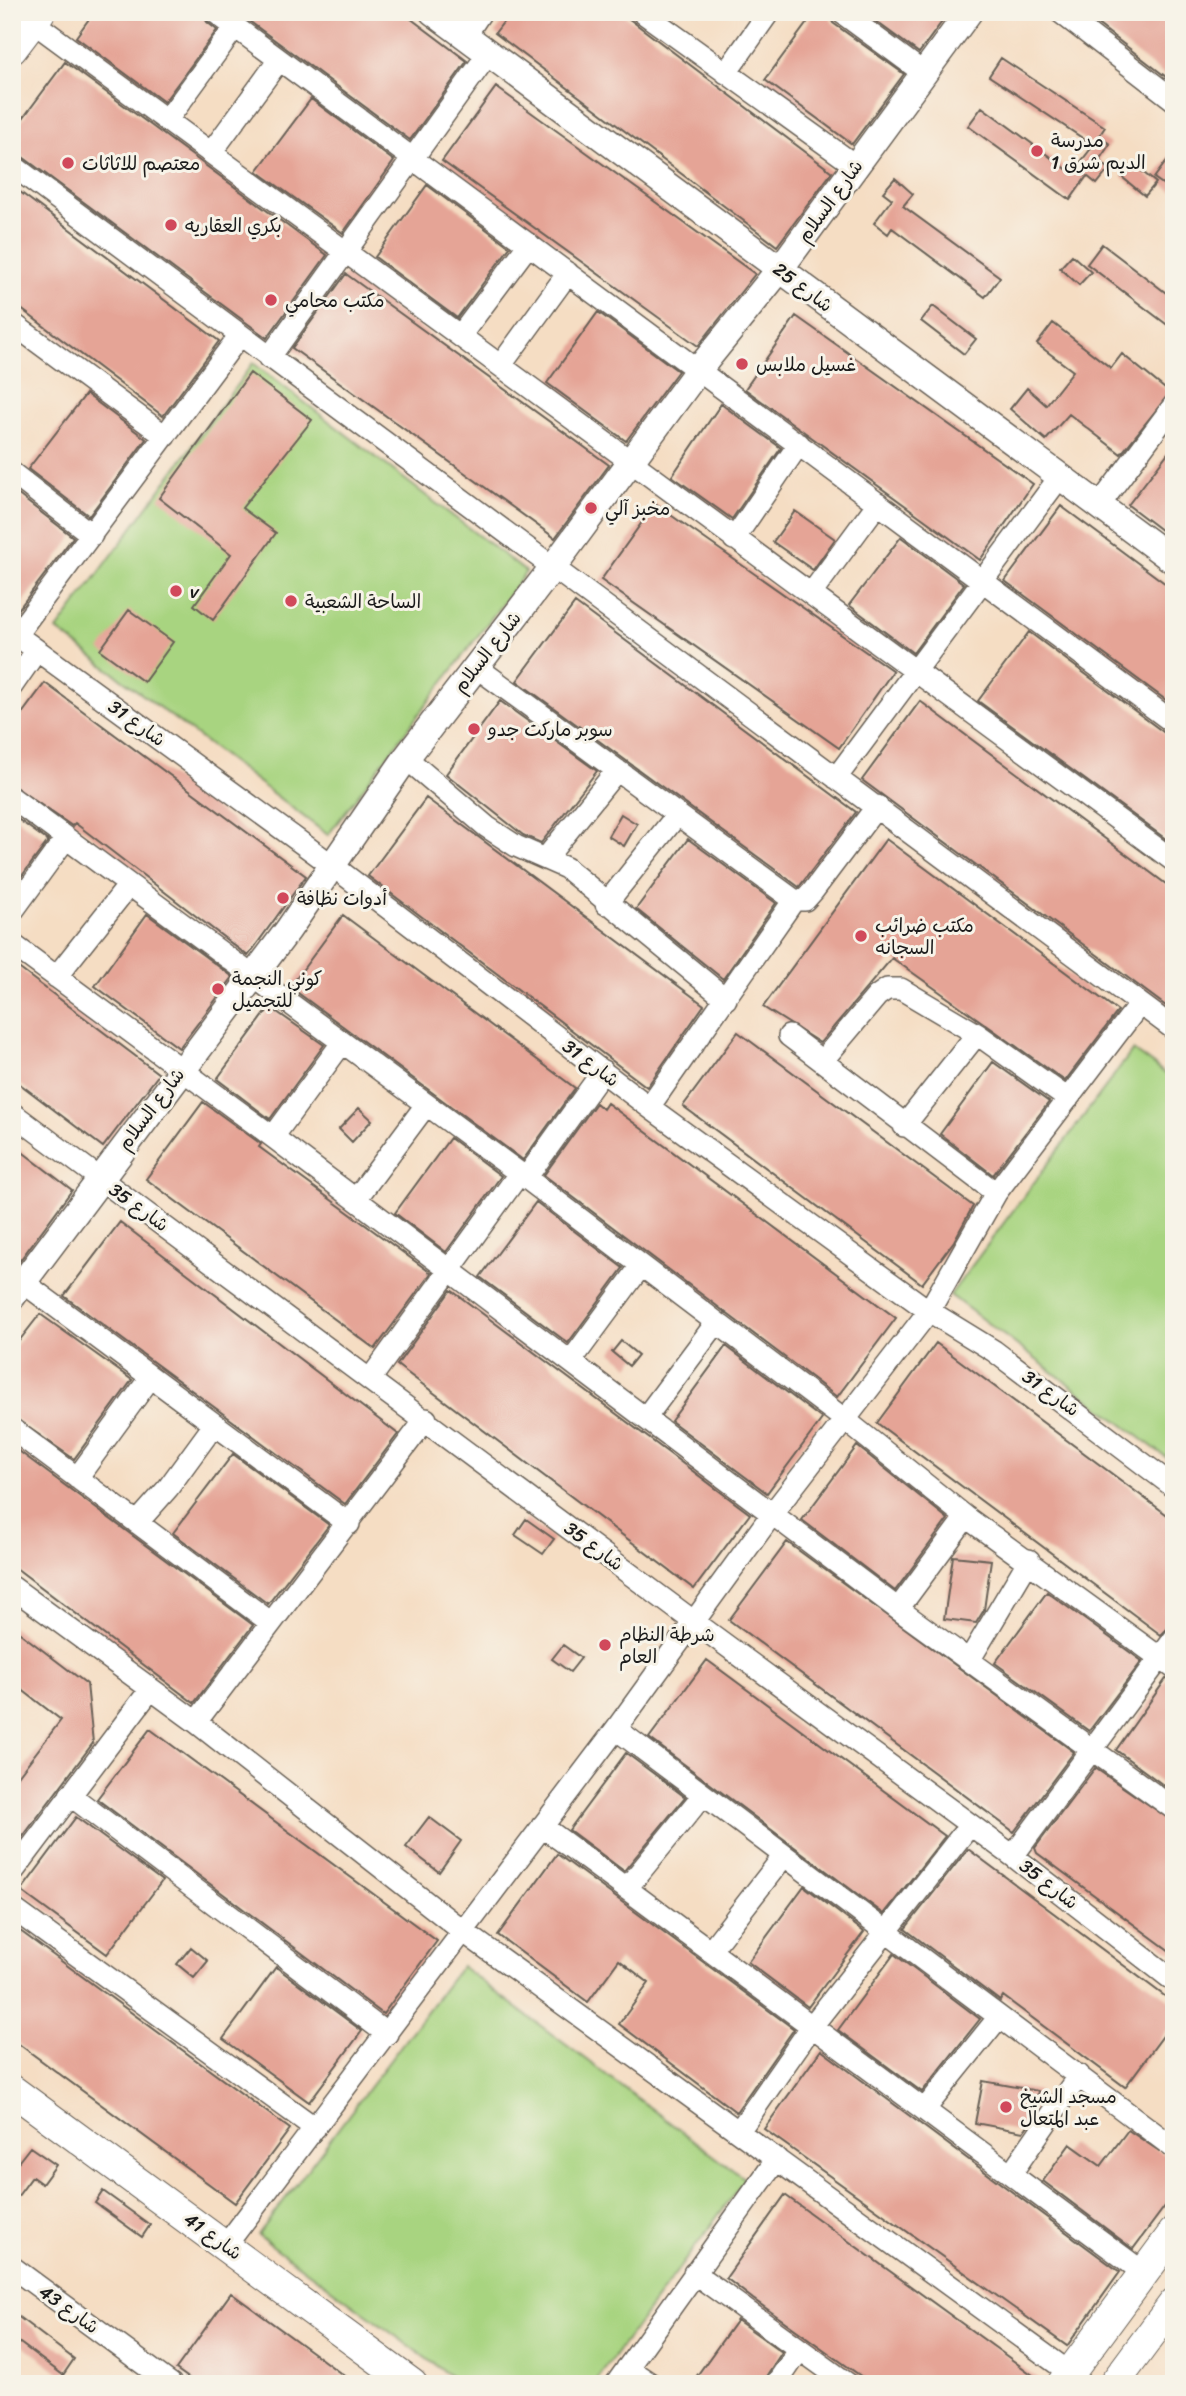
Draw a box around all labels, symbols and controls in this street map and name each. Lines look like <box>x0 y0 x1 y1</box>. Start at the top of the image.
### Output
place label: مدرسة الديم شرق 1 <box>1051 124 1146 179</box>
marker: مدرسة الديم شرق 1 <box>1029 143 1045 159</box>
place label: معتصم للاثاثات <box>82 147 200 180</box>
street label: شارع السلام <box>788 152 872 250</box>
marker: معتصم للاثاثات <box>60 155 76 171</box>
place label: بكري العقاريه <box>185 209 282 242</box>
marker: بكري العقاريه <box>163 217 179 233</box>
street label: شارع 25 <box>766 253 840 321</box>
place label: مكتب محامي <box>285 284 385 317</box>
marker: مكتب محامي <box>263 292 279 308</box>
place label: غسيل ملابس <box>756 348 856 381</box>
marker: غسيل ملابس <box>734 356 750 372</box>
place label: مخبز آلي <box>605 492 670 525</box>
marker: مخبز آلي <box>583 500 599 516</box>
place label: v <box>190 575 200 608</box>
marker: v <box>168 583 184 599</box>
place label: الساحة الشعبية <box>305 585 421 618</box>
marker: الساحة الشعبية <box>283 593 299 609</box>
street label: شارع السلام <box>444 604 530 700</box>
street label: شارع 31 <box>101 691 173 755</box>
place label: سوبر ماركت جدو <box>487 713 613 746</box>
marker: سوبر ماركت جدو <box>466 721 482 737</box>
place label: أدوات نظافة <box>297 882 387 915</box>
marker: أدوات نظافة <box>275 890 291 906</box>
place label: مكتب ضرائب السجانه <box>875 909 974 964</box>
marker: مكتب ضرائب السجانه <box>853 928 869 944</box>
place label: كوني النجمة للتجميل <box>232 962 322 1017</box>
marker: كوني النجمة للتجميل <box>210 981 226 997</box>
street label: شارع 31 <box>555 1030 627 1096</box>
street label: شارع السلام <box>109 1060 193 1158</box>
street label: شارع 35 <box>102 1174 176 1240</box>
street label: شارع 31 <box>1015 1361 1087 1425</box>
street label: شارع 35 <box>557 1512 631 1580</box>
place label: شرطة النظام العام <box>619 1618 715 1673</box>
marker: شرطة النظام العام <box>597 1637 613 1653</box>
street label: شارع 35 <box>1012 1850 1086 1918</box>
place label: مسجد الشيخ عبد المتعال <box>1020 2080 1117 2135</box>
marker: مسجد الشيخ عبد المتعال <box>998 2099 1014 2115</box>
street label: شارع 41 <box>177 2203 249 2269</box>
street label: شارع 43 <box>32 2276 106 2342</box>

